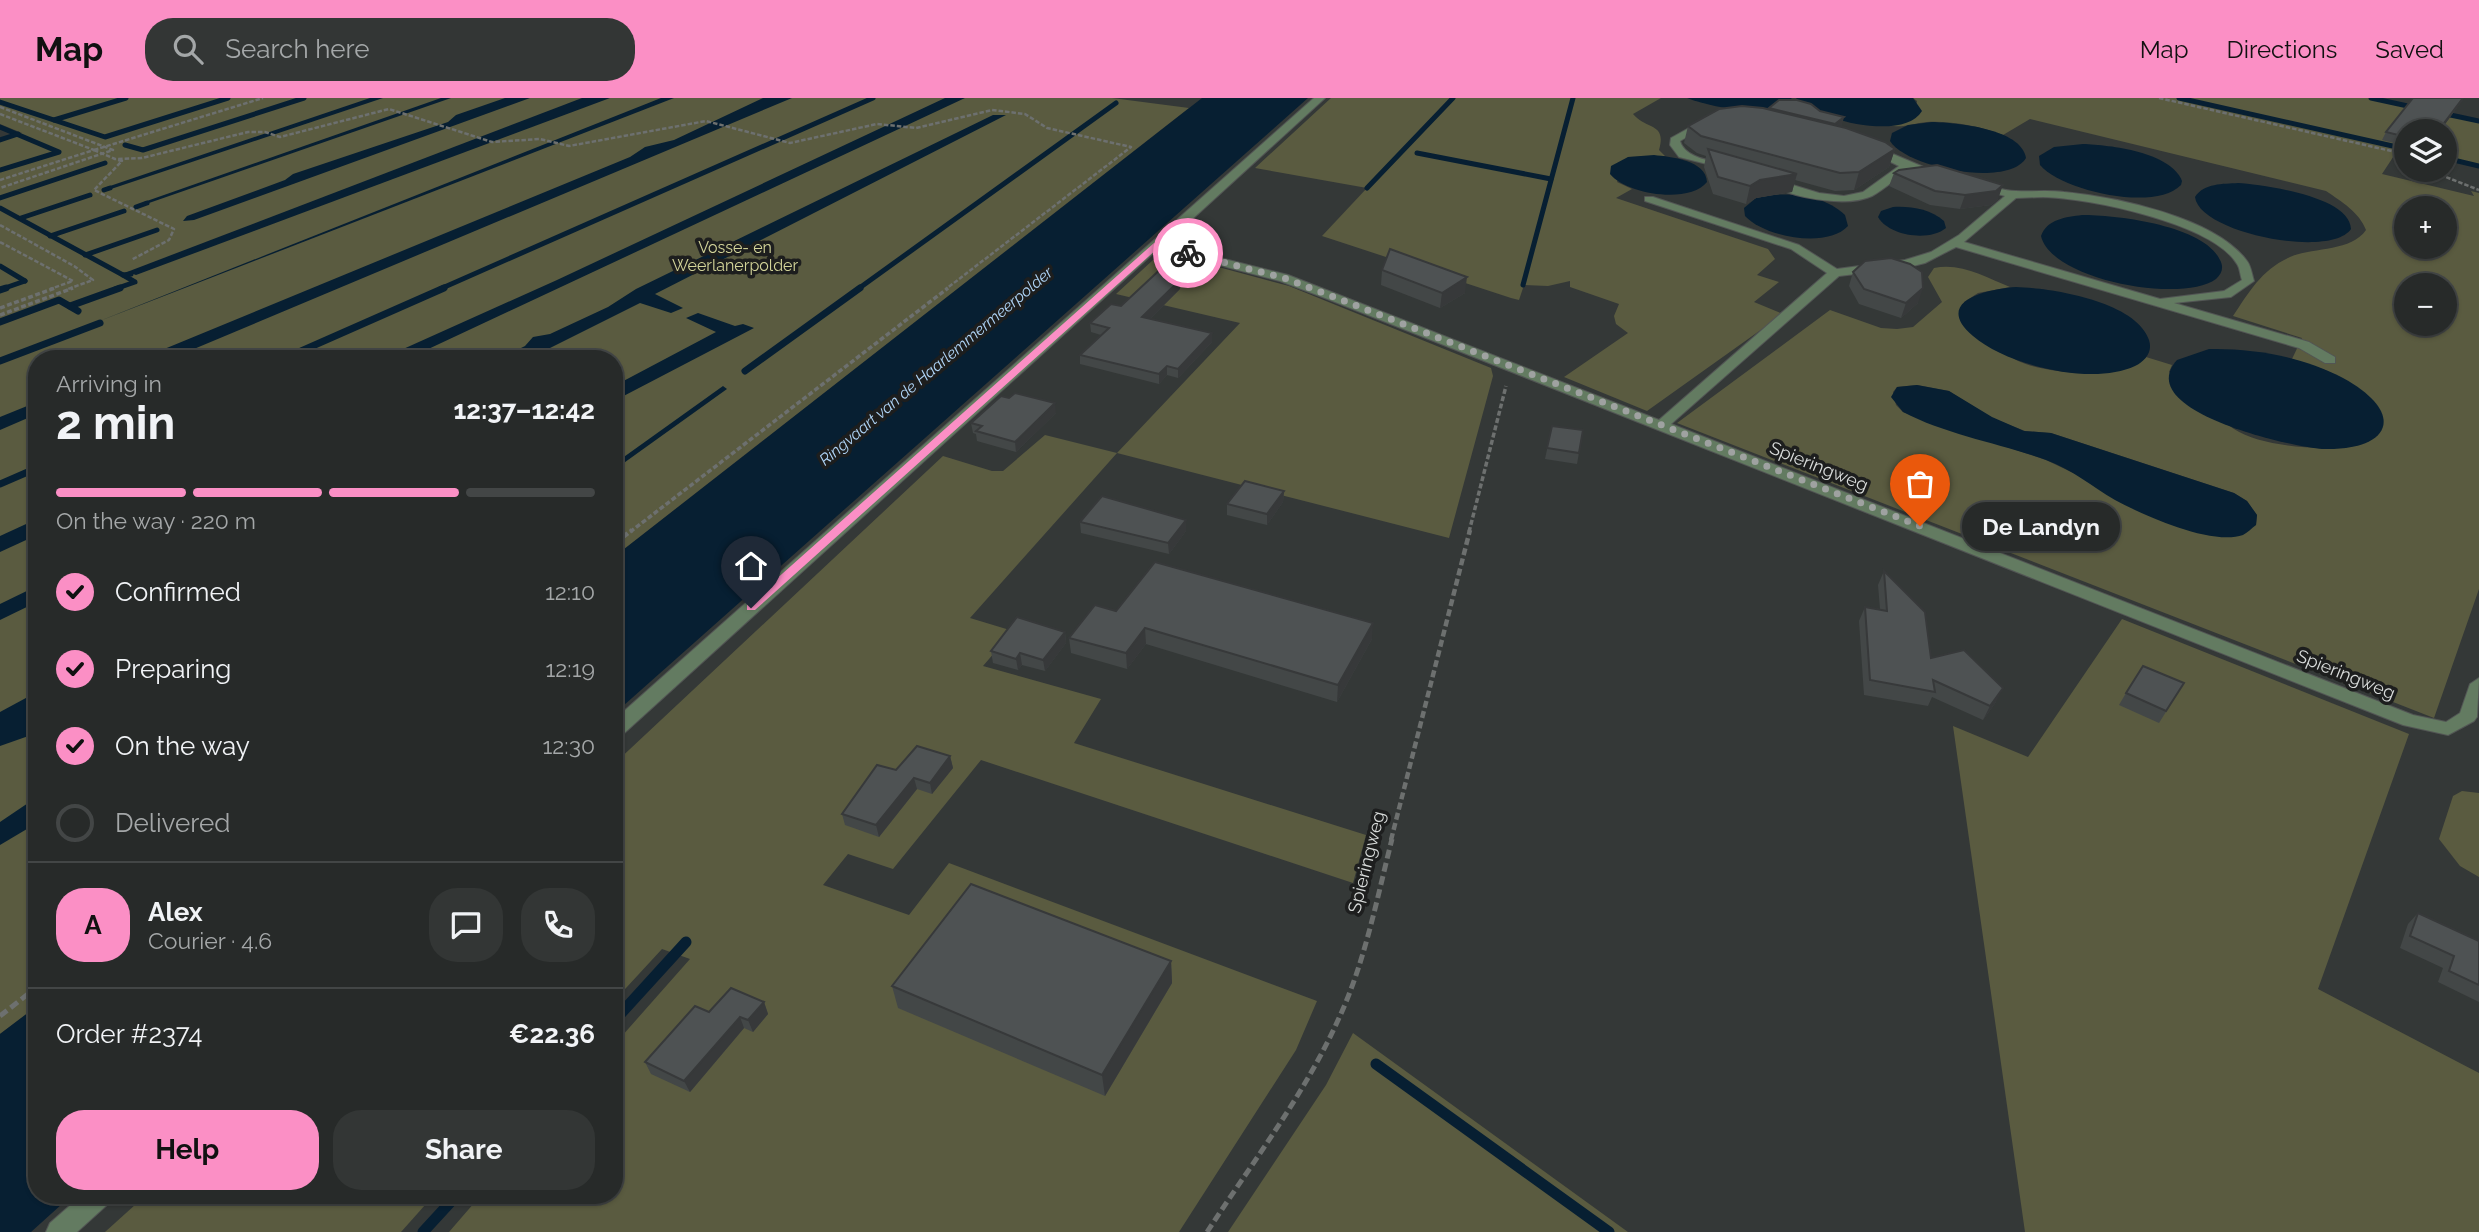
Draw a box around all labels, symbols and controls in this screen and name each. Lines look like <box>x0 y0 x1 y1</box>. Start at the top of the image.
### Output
search box <box>145 18 635 81</box>
text: Map <box>35 30 103 69</box>
icon: search <box>169 30 207 68</box>
text: Search here <box>225 34 370 64</box>
text: Map <box>2140 35 2189 64</box>
text: Directions <box>2227 35 2337 64</box>
text: Saved <box>2375 35 2444 64</box>
map controls <box>2394 119 2457 336</box>
button: layers <box>2394 119 2457 182</box>
button: + <box>2394 196 2457 259</box>
courier <box>1153 218 1223 288</box>
icon: bike <box>1169 234 1207 272</box>
park label: Vosse- en Weerlanerpolder <box>672 238 798 275</box>
water label: Ringvaart van de Haarlemmermeerpolder <box>815 262 1057 469</box>
button: − <box>2394 273 2457 336</box>
text: Arriving in <box>56 370 162 397</box>
text: 12:37–12:42 <box>453 395 595 425</box>
text: 2 min <box>56 396 175 450</box>
street label: Spieringweg <box>1767 437 1871 495</box>
pin <box>1890 454 1950 526</box>
icon: bag <box>1901 465 1939 503</box>
callout: De Landyn <box>1962 502 2120 550</box>
text: On the way · 220 m <box>56 507 256 534</box>
text: De Landyn <box>1982 513 2100 540</box>
pin <box>721 536 781 608</box>
icon: home <box>732 547 770 585</box>
icon: check <box>56 573 94 611</box>
text: Confirmed <box>115 577 241 607</box>
text: 12:10 <box>545 578 595 605</box>
street label: Spieringweg <box>2294 645 2398 703</box>
icon: check <box>56 650 94 688</box>
text: Preparing <box>115 654 231 684</box>
text: 12:19 <box>546 655 595 682</box>
icon: check <box>56 727 94 765</box>
text: On the way <box>115 731 250 761</box>
text: 12:30 <box>542 732 595 759</box>
text: Delivered <box>115 808 230 838</box>
street label: Spieringweg <box>1343 809 1389 915</box>
button: chat <box>429 888 503 962</box>
button: phone <box>521 888 595 962</box>
text: Alex <box>148 897 203 927</box>
text: A <box>84 910 102 940</box>
text: Courier · 4.6 <box>148 927 272 954</box>
text: Order #2374 <box>56 1019 203 1049</box>
text: €22.36 <box>509 1019 595 1049</box>
button: Help <box>56 1110 319 1190</box>
button: Share <box>333 1110 595 1190</box>

